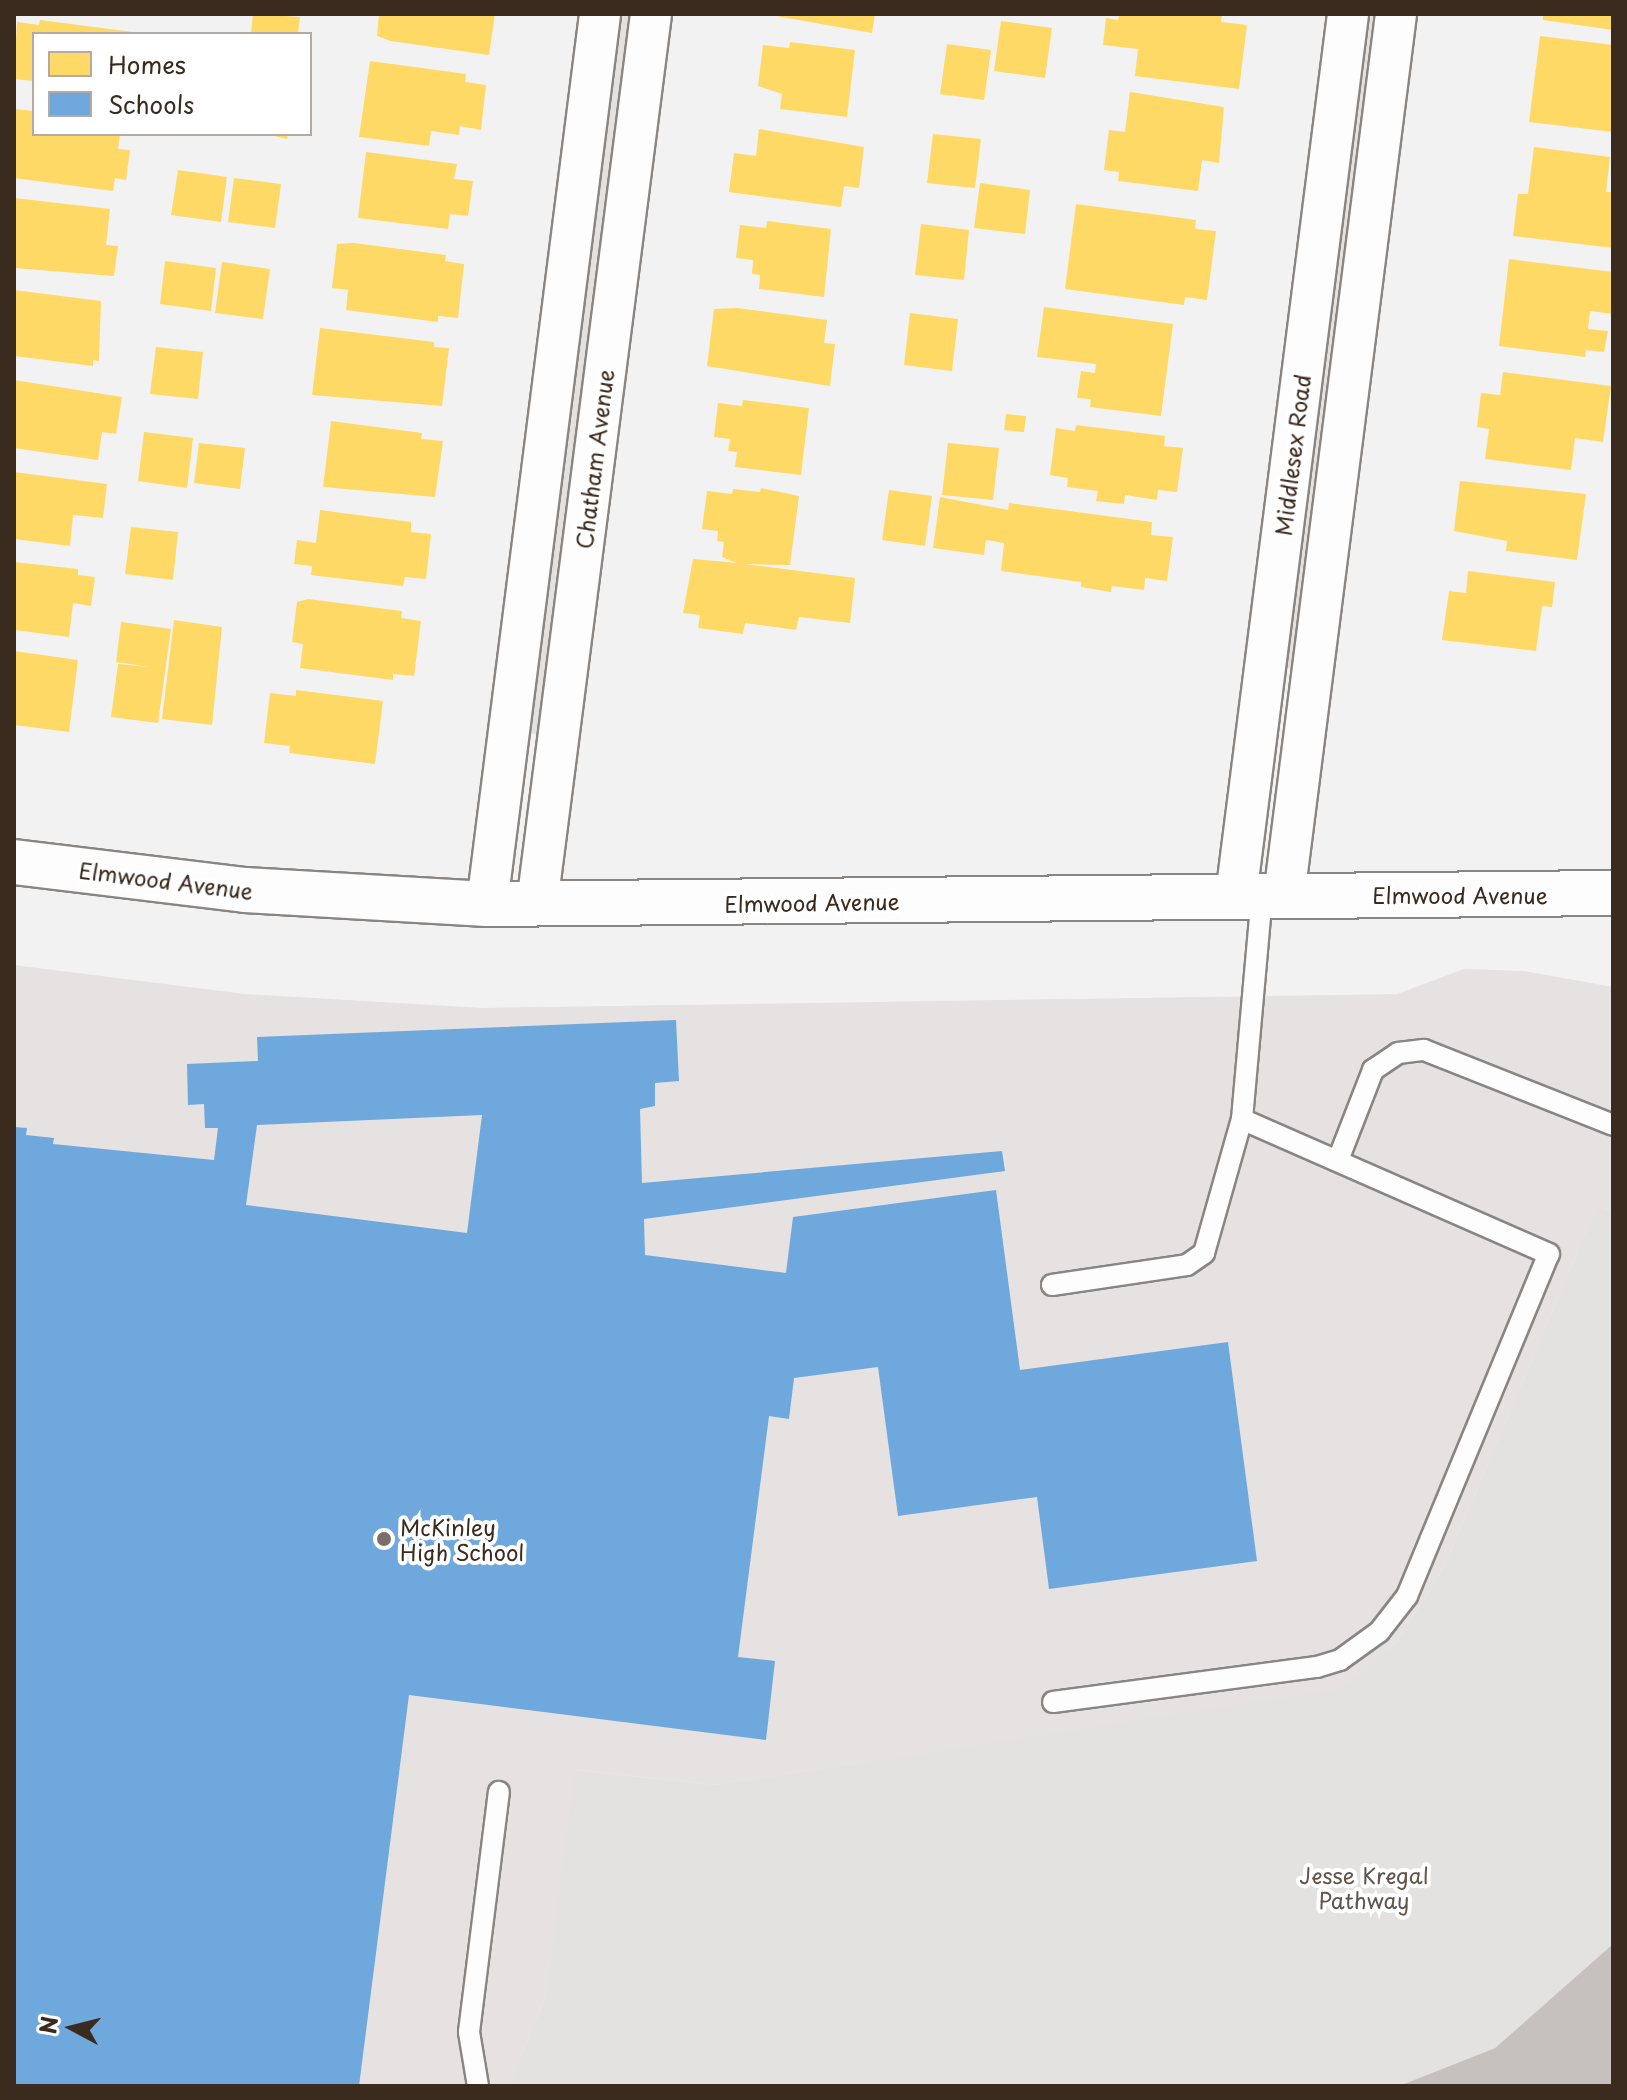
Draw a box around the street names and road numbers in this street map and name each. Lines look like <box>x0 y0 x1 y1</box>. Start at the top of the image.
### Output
street label: Chatham Avenue <box>570 368 618 550</box>
street label: Middlesex Road <box>1269 373 1315 537</box>
street label: Elmwood Avenue <box>77 856 255 904</box>
street label: Elmwood Avenue <box>1372 882 1548 908</box>
street label: Elmwood Avenue <box>724 887 900 917</box>

